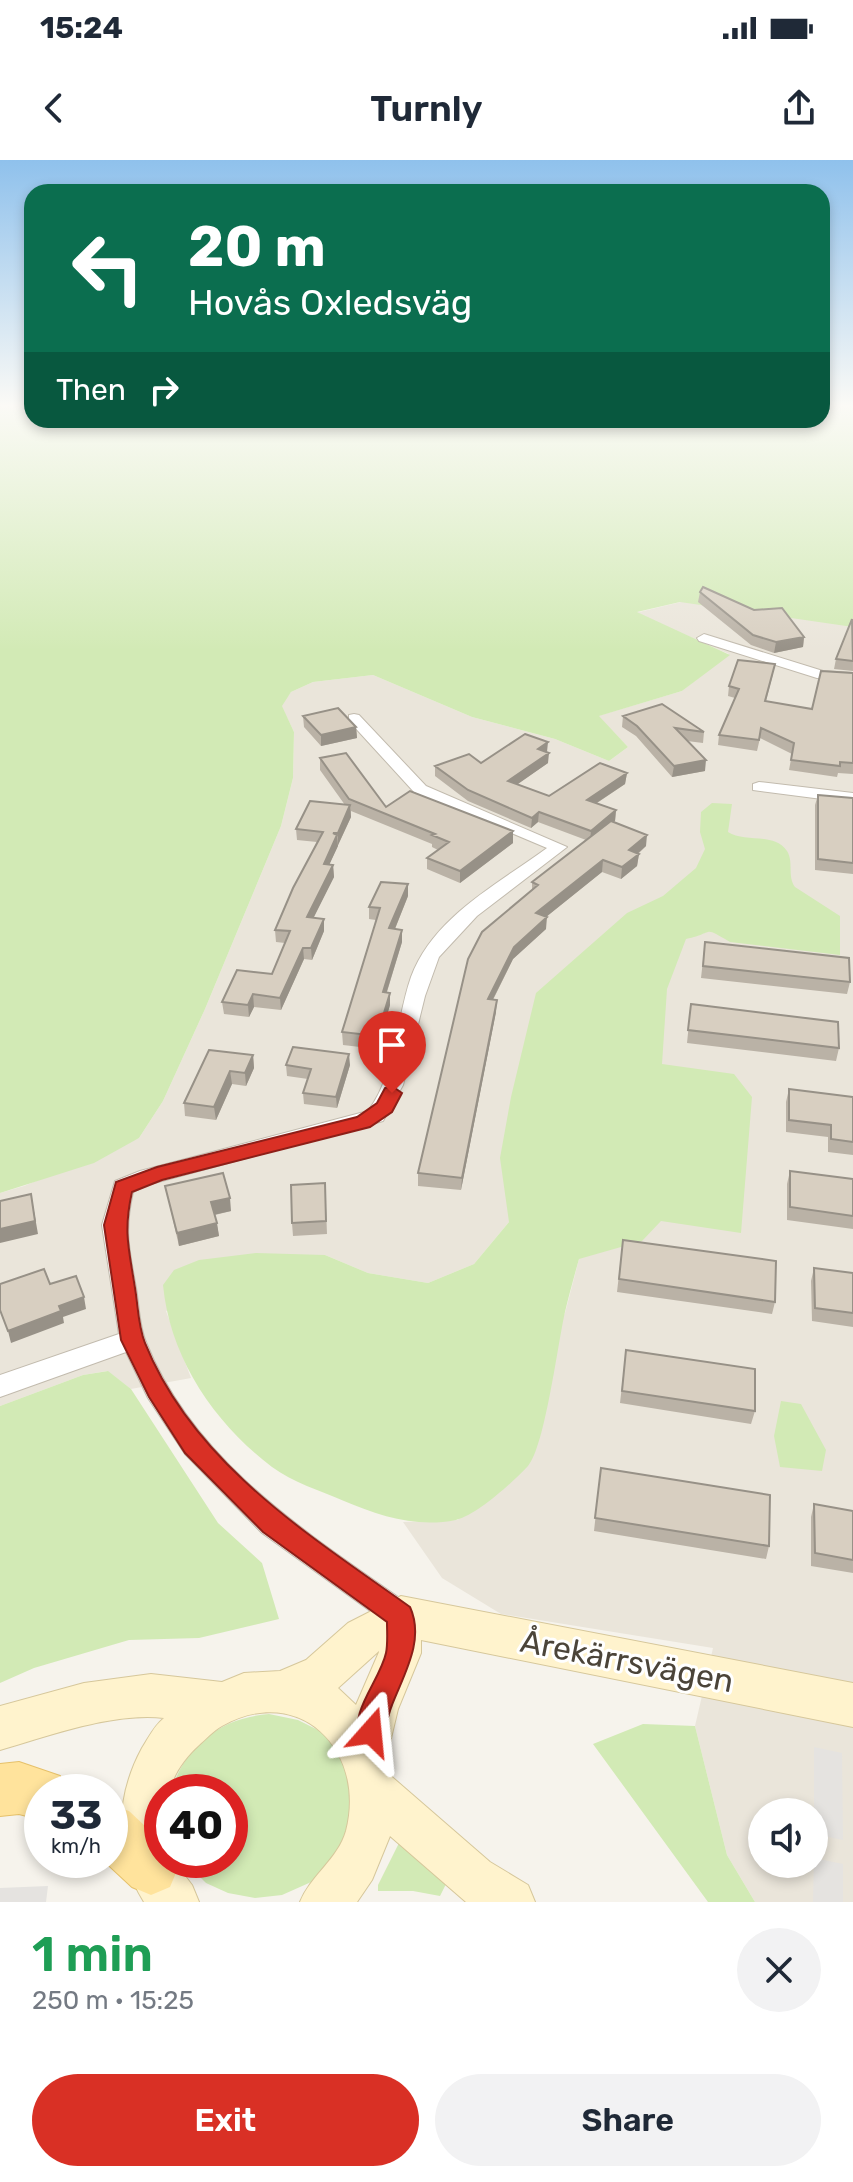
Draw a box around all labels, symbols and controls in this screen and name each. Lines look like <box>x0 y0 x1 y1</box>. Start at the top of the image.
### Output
text: 15:24 <box>40 10 123 46</box>
icon: back <box>32 86 76 130</box>
icon: share <box>777 86 821 130</box>
text: Turnly <box>370 87 483 130</box>
text: 20 m <box>188 214 326 280</box>
icon: left <box>56 216 160 320</box>
text: Hovås Oxledsväg <box>188 281 472 324</box>
icon: right <box>142 368 186 412</box>
text: Then <box>56 372 126 408</box>
pin <box>358 1011 426 1093</box>
icon: arrive <box>370 1023 414 1067</box>
street label: Årekärrsvägen <box>517 1622 737 1700</box>
position arrow <box>329 1690 413 1774</box>
speed limit sign: 40 <box>144 1774 248 1878</box>
text: 33 <box>50 1792 102 1839</box>
map controls <box>748 1798 828 1878</box>
button: sound <box>748 1798 828 1878</box>
text: km/h <box>51 1834 101 1858</box>
text: 1 min <box>32 1926 153 1983</box>
button: close <box>737 1928 821 2012</box>
text: 250 m · 15:25 <box>32 1985 194 2016</box>
button: Exit <box>32 2074 419 2166</box>
button: Share <box>435 2074 821 2166</box>

